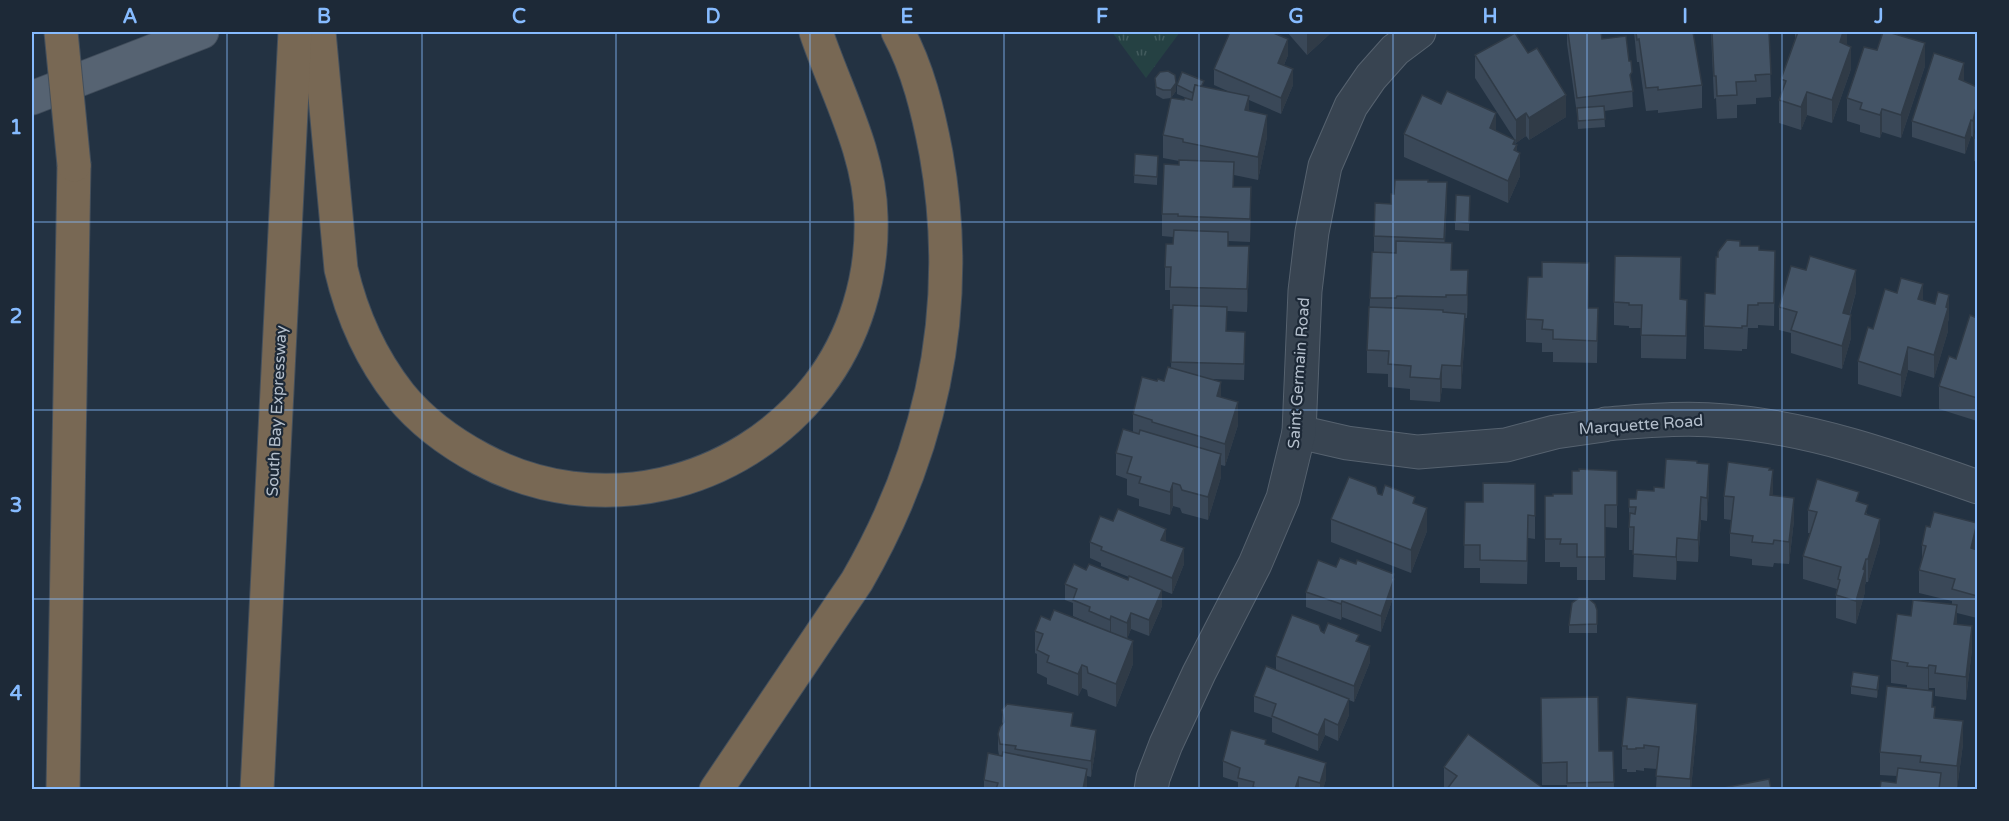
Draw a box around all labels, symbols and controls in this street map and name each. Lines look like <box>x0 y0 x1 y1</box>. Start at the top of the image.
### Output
text: A <box>123 5 138 29</box>
text: B <box>317 5 331 29</box>
text: C <box>512 5 526 29</box>
text: D <box>705 5 721 29</box>
text: E <box>901 5 914 29</box>
text: F <box>1096 5 1108 29</box>
text: G <box>1288 5 1304 29</box>
text: H <box>1482 5 1498 29</box>
text: I <box>1682 5 1688 29</box>
text: J <box>1873 5 1884 29</box>
text: 1 <box>10 116 22 140</box>
street label: Saint Germain Road <box>1284 297 1314 449</box>
text: 2 <box>10 305 22 329</box>
street label: South Bay Expressway <box>263 325 291 497</box>
street label: Marquette Road <box>1578 411 1704 439</box>
text: 3 <box>10 494 22 518</box>
text: 4 <box>10 682 23 706</box>

